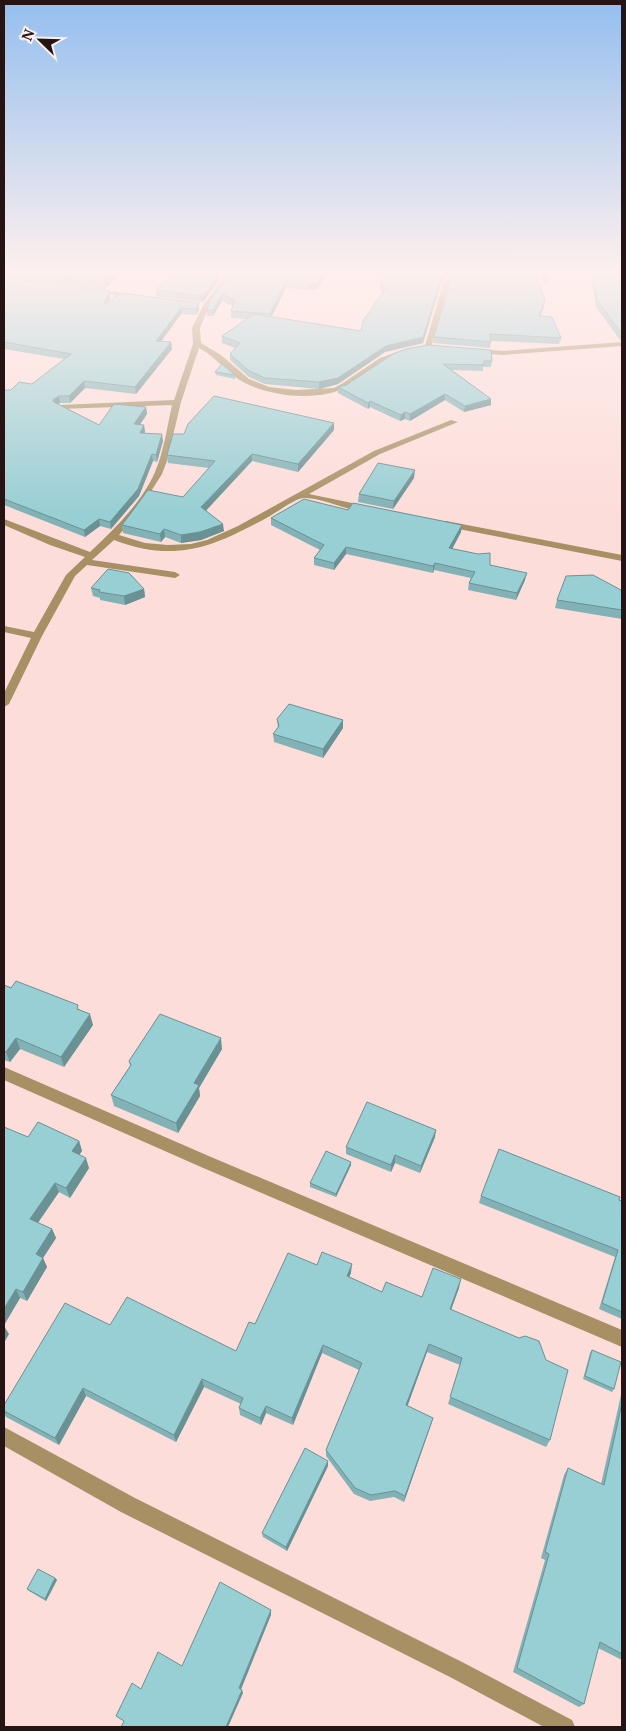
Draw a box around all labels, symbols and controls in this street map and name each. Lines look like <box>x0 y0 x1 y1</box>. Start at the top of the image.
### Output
north arrow <box>15 15 65 65</box>
text: N <box>17 26 38 44</box>

